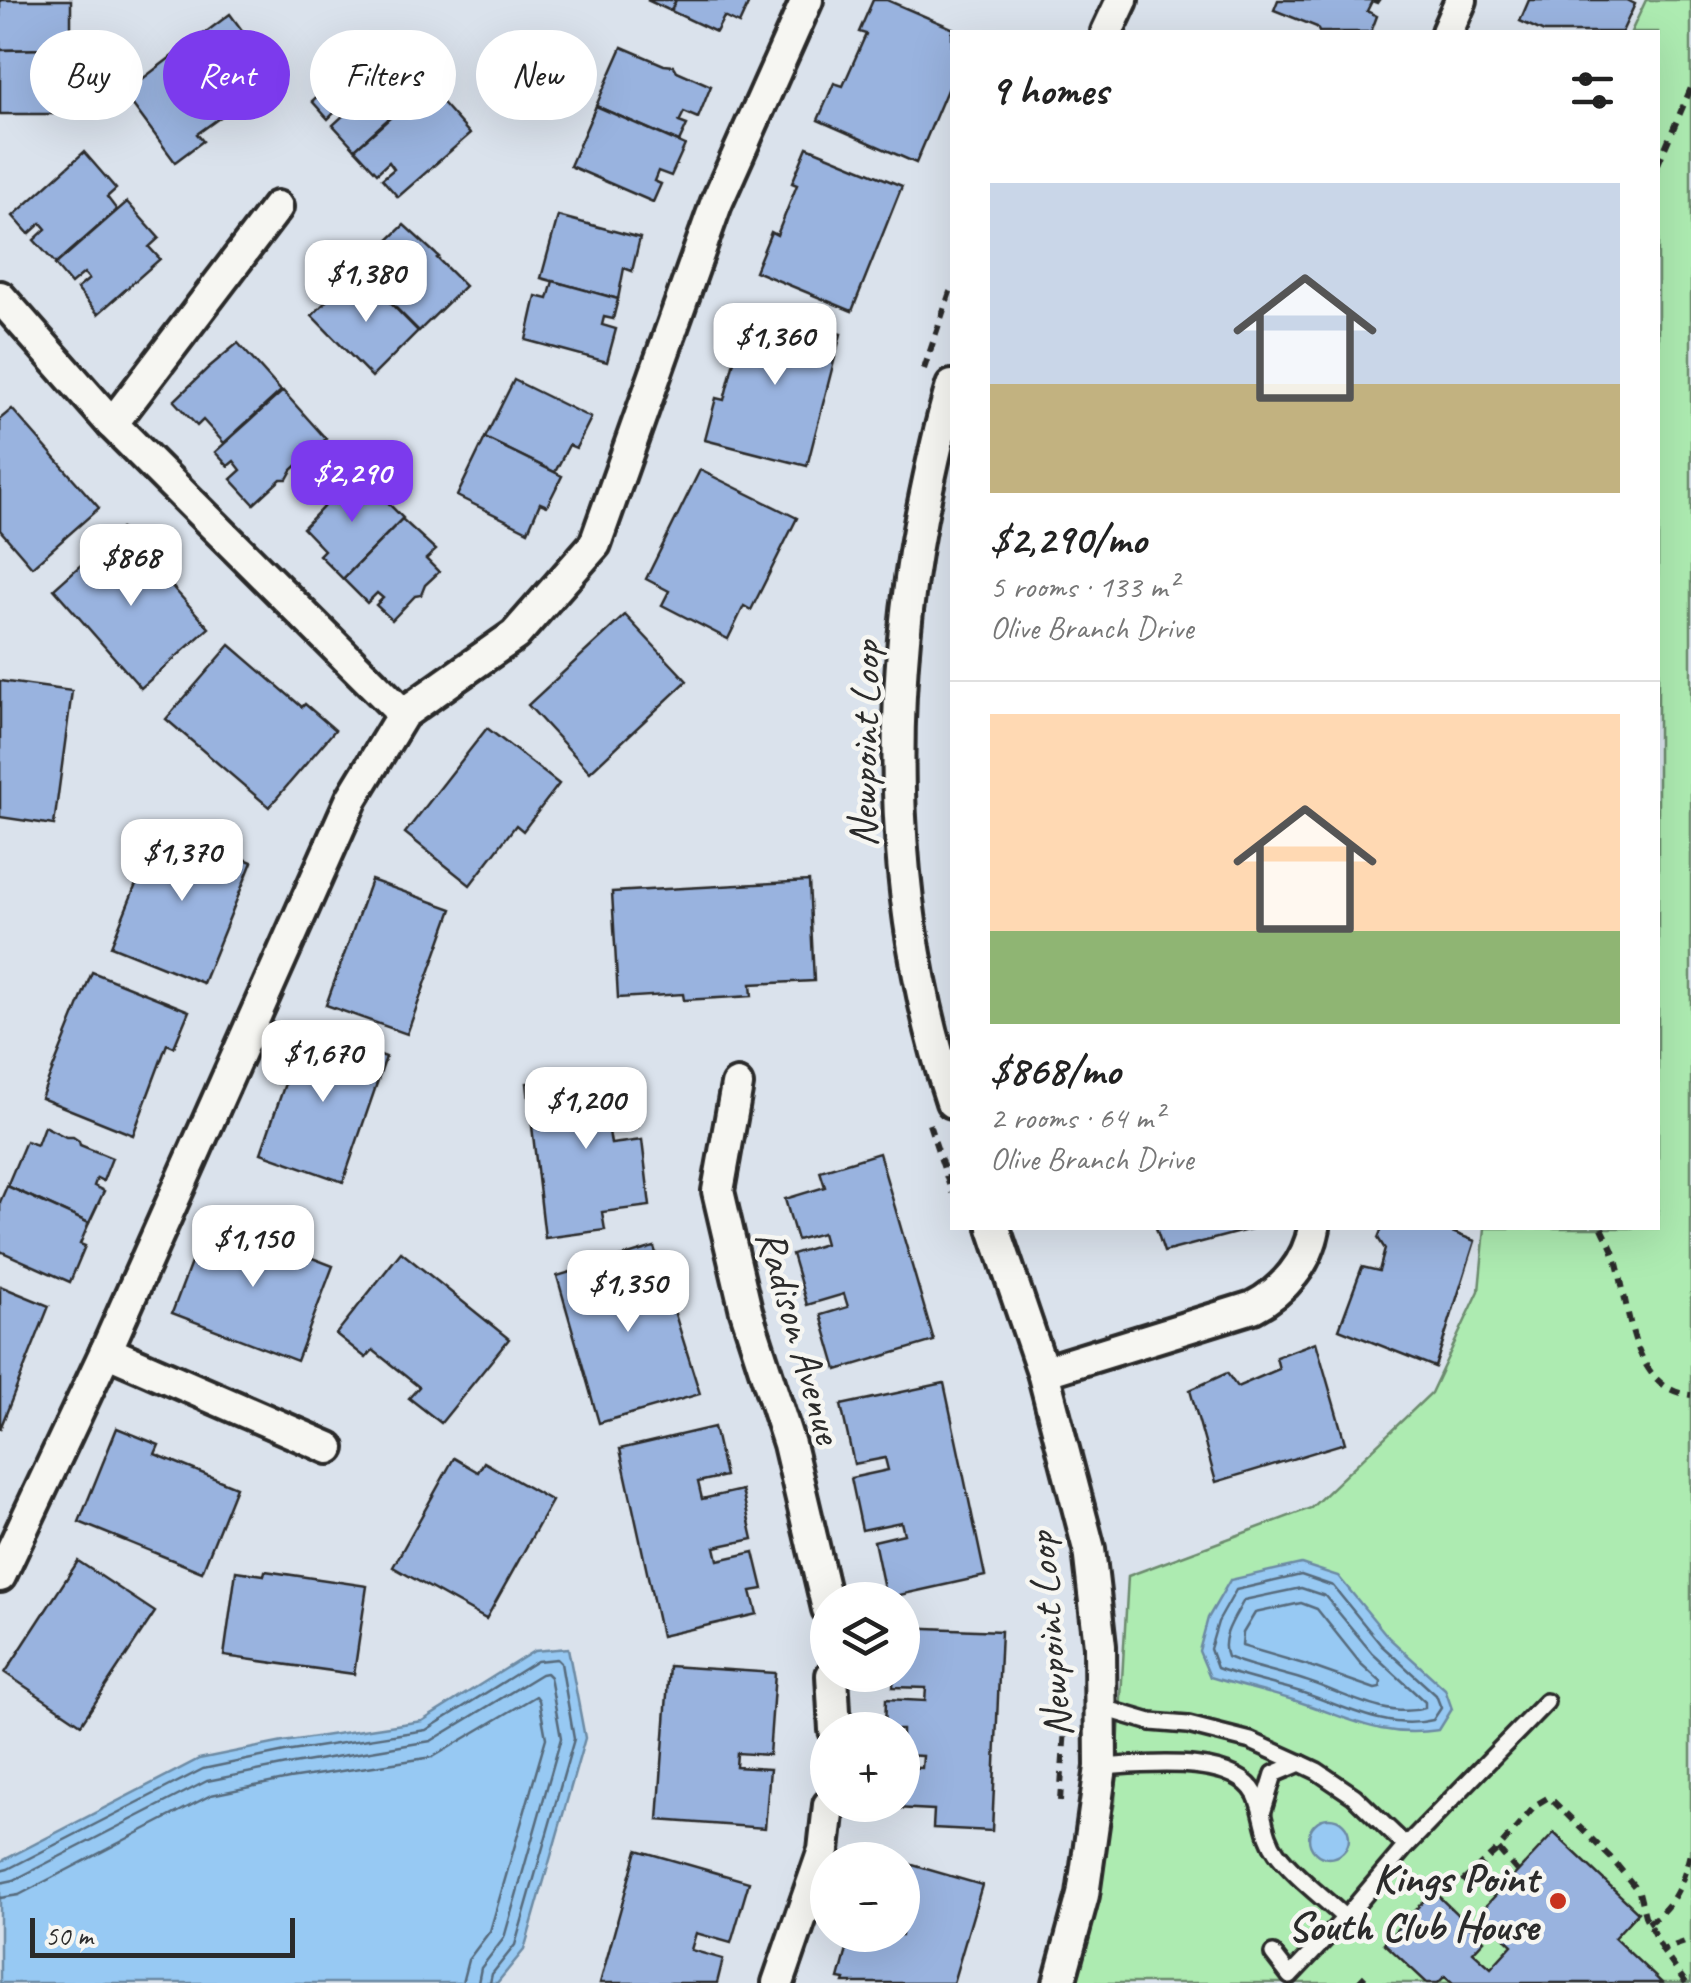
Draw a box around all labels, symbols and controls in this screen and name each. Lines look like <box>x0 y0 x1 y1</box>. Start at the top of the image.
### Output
chip: Buy <box>30 30 143 120</box>
chip: Rent <box>163 30 290 120</box>
chip: Filters <box>310 30 456 120</box>
chip: New <box>476 30 597 120</box>
icon: filters <box>1565 63 1620 118</box>
text: 9 homes <box>990 64 1108 117</box>
pin: $1,380 <box>285 240 447 325</box>
icon: home <box>1215 248 1395 428</box>
text: $1,380 <box>327 252 405 293</box>
pin: $1,360 <box>694 303 856 388</box>
text: $1,360 <box>735 315 815 356</box>
pin: $2,290 <box>271 440 433 525</box>
text: $2,290 <box>313 452 391 493</box>
text: $2,290/mo <box>990 513 1146 566</box>
pin: $868 <box>72 524 190 609</box>
text: $868 <box>102 536 160 577</box>
text: 5 rooms · 133 m² <box>990 566 1177 607</box>
text: Olive Branch Drive <box>990 607 1193 648</box>
street label: Newpoint Loop <box>836 639 893 847</box>
icon: home <box>1215 779 1395 959</box>
pin: $1,370 <box>101 819 263 904</box>
text: $1,370 <box>143 831 221 872</box>
pin: $1,670 <box>242 1020 404 1105</box>
text: $1,670 <box>284 1032 362 1073</box>
text: $868/mo <box>990 1044 1120 1097</box>
pin: $1,200 <box>505 1067 667 1152</box>
text: $1,200 <box>547 1079 625 1120</box>
text: 2 rooms · 64 m² <box>990 1097 1163 1138</box>
text: Olive Branch Drive <box>990 1138 1193 1179</box>
pin: $1,150 <box>172 1205 334 1290</box>
text: $1,150 <box>214 1217 292 1258</box>
street label: Radison Avenue <box>744 1224 856 1452</box>
pin: $1,350 <box>547 1250 709 1335</box>
text: $1,350 <box>589 1262 667 1303</box>
street label: Newpoint Loop <box>1014 1528 1085 1740</box>
map controls <box>810 1582 920 1952</box>
button: layers <box>810 1582 920 1692</box>
button: + <box>810 1712 920 1822</box>
button: − <box>810 1842 920 1952</box>
place label: Kings Point South Club House <box>1287 1852 1543 1953</box>
marker: Kings Point South Club House <box>1547 1890 1569 1912</box>
scale bar <box>30 1913 295 1958</box>
text: 50 m <box>45 1918 93 1953</box>

